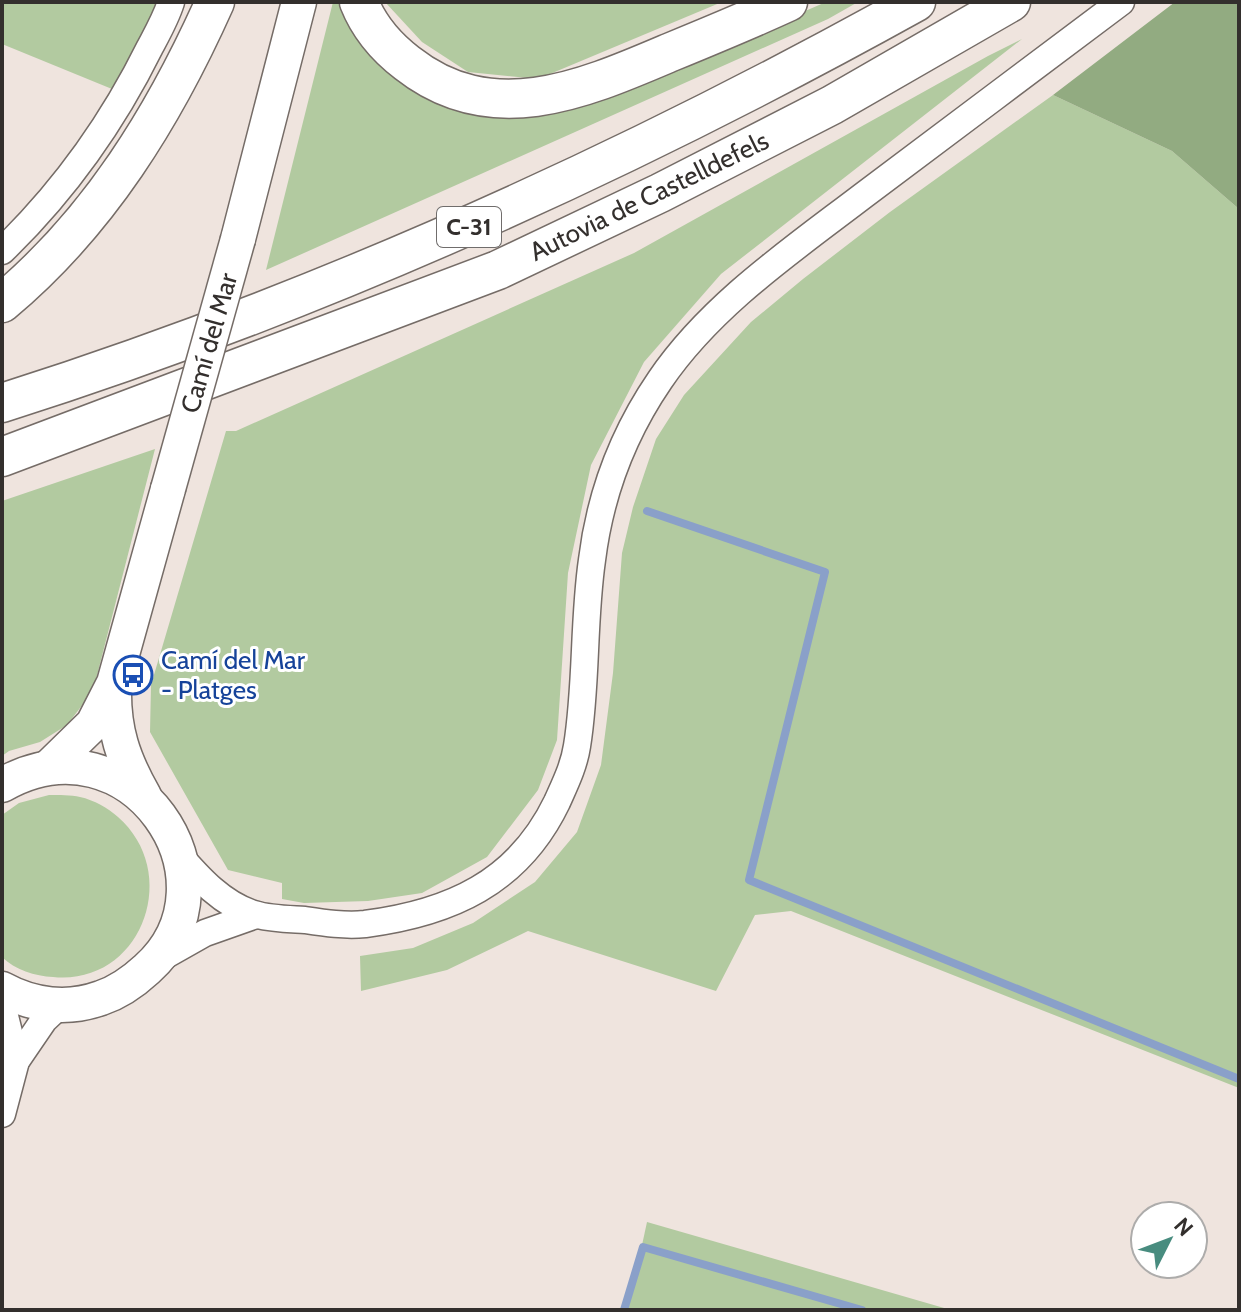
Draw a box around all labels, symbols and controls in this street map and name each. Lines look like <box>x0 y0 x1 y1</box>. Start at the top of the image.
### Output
street label: Autovia de Castelldefels <box>524 124 774 268</box>
road number: C-31 <box>437 207 501 247</box>
street label: Camí del Mar <box>174 269 244 417</box>
place label: Camí del Mar - Platges <box>161 644 306 706</box>
bus stop icon: Camí del Mar - Platges <box>112 654 154 696</box>
north arrow <box>1129 1200 1209 1280</box>
text: N <box>1168 1212 1199 1242</box>

